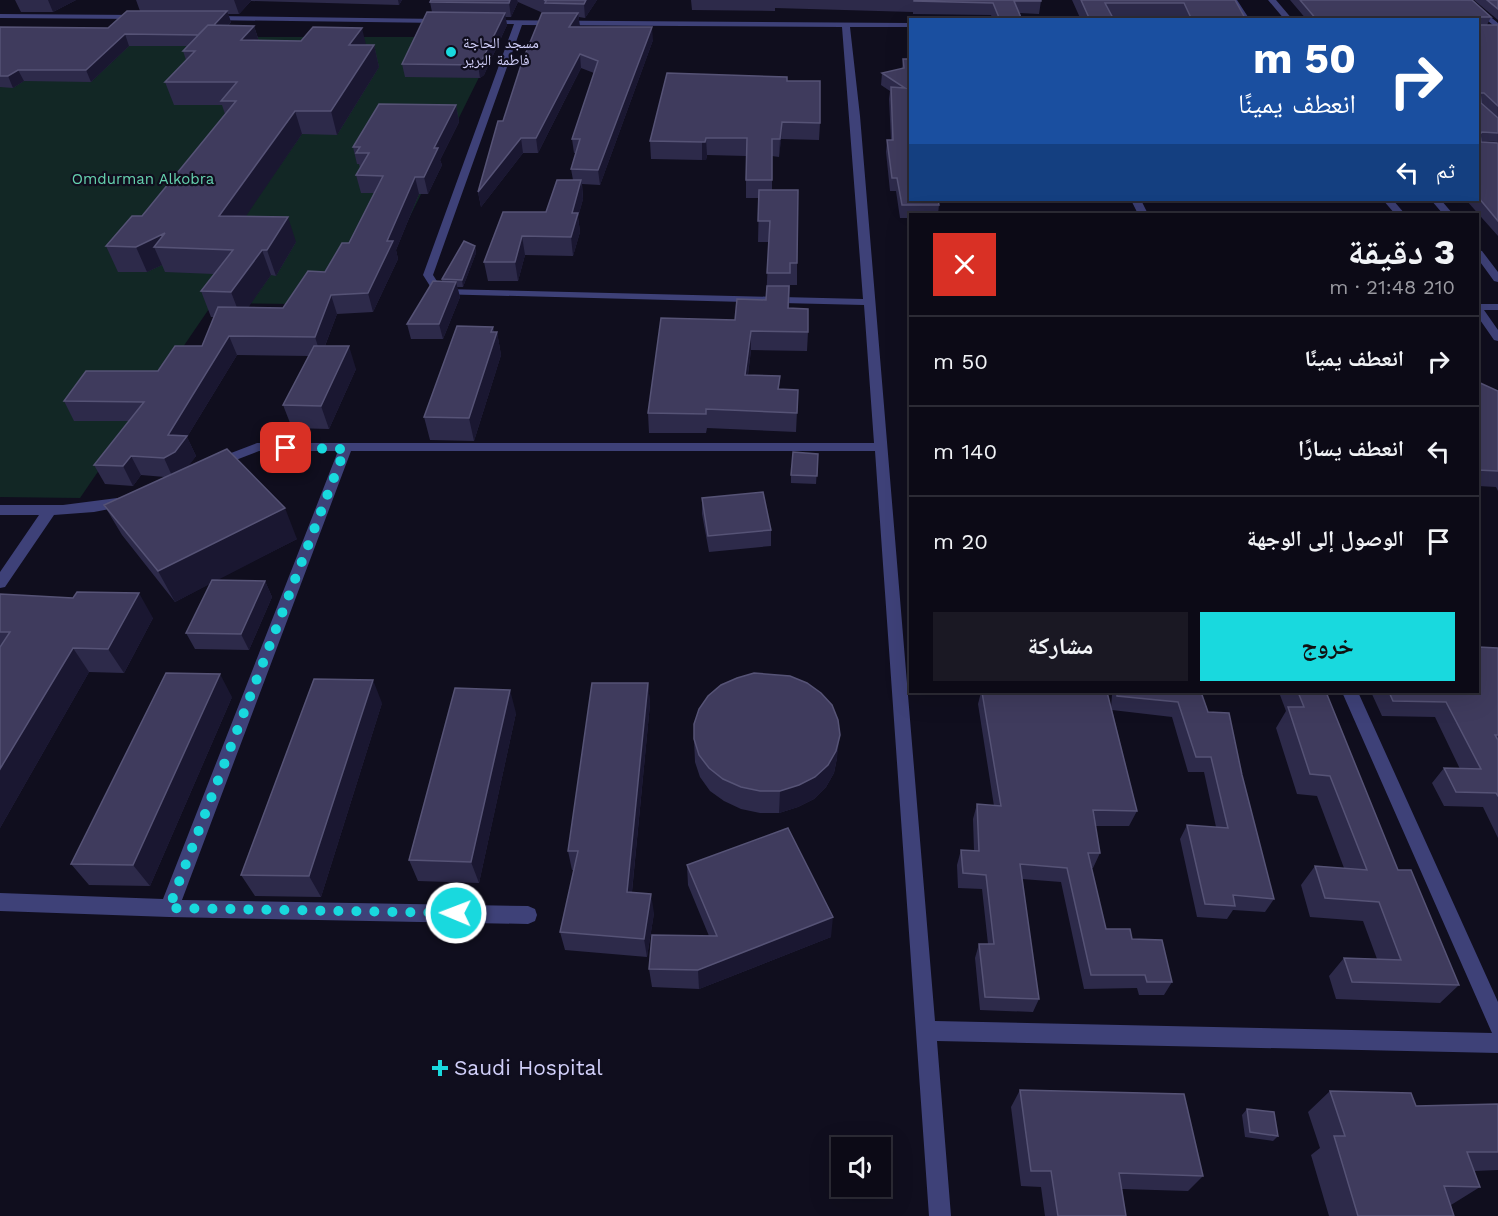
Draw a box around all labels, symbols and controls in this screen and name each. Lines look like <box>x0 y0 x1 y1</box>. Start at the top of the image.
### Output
place label: مسجد الحاجة فاطمة البرير <box>462 34 539 69</box>
text: 50 m <box>1253 34 1356 83</box>
icon: right <box>1377 42 1455 120</box>
marker: مسجد الحاجة فاطمة البرير <box>444 45 458 59</box>
text: انعطف يمينًا <box>1238 88 1356 120</box>
icon: left <box>1391 156 1424 189</box>
text: ثم <box>1436 158 1455 183</box>
park label: Omdurman Alkobra <box>72 170 215 188</box>
text: 3 دقيقة <box>1348 231 1455 273</box>
button: close <box>933 233 996 296</box>
text: 210 m · 21:48 <box>1329 275 1455 299</box>
icon: right <box>1422 345 1455 378</box>
text: انعطف يمينًا <box>1304 346 1404 371</box>
text: 50 m <box>933 349 988 374</box>
pin <box>260 422 311 473</box>
icon: arrive <box>269 431 302 464</box>
icon: left <box>1422 435 1455 468</box>
text: انعطف يسارًا <box>1298 436 1404 461</box>
text: 140 m <box>933 439 997 464</box>
icon: arrive <box>1422 525 1455 558</box>
text: الوصول إلى الوجهة <box>1247 526 1404 551</box>
text: 20 m <box>933 529 988 554</box>
button: مشاركة <box>933 612 1188 681</box>
button: خروج <box>1200 612 1455 681</box>
position arrow <box>424 881 488 945</box>
place label: Saudi Hospital <box>454 1055 603 1080</box>
marker: Saudi Hospital <box>431 1059 449 1077</box>
map controls <box>831 1137 891 1197</box>
button: sound <box>831 1137 891 1197</box>

